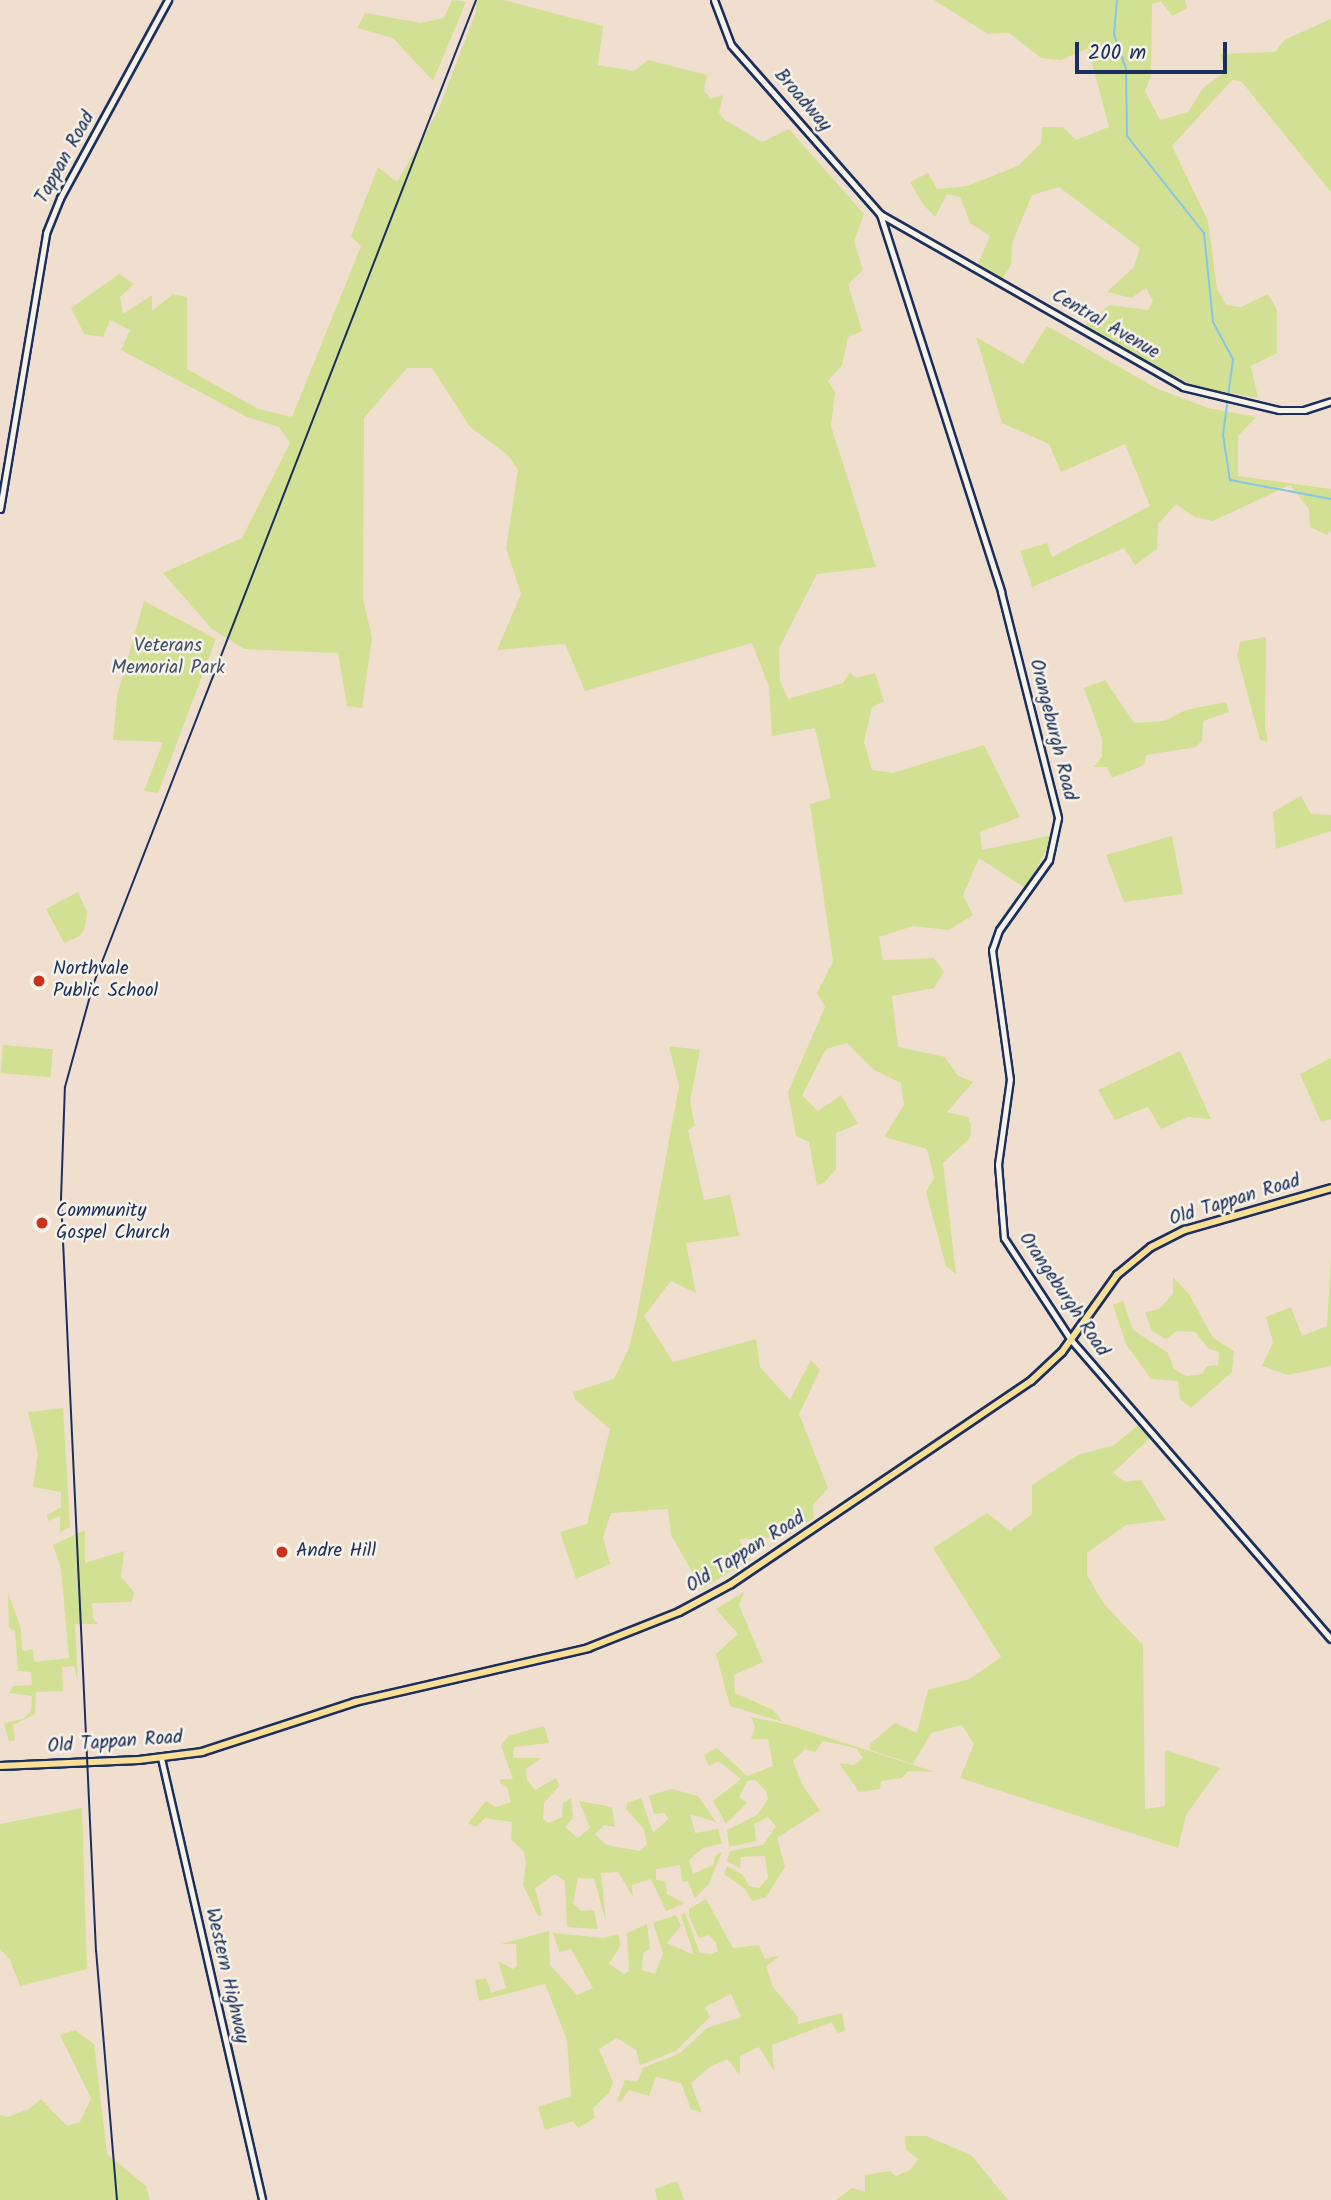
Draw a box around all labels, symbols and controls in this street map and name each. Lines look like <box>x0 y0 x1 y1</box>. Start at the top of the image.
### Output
scale bar <box>1079 28 1231 72</box>
text: 200 m <box>1088 37 1146 70</box>
street label: Broadway <box>768 65 836 137</box>
street label: Tappan Road <box>31 108 101 208</box>
street label: Central Avenue <box>1047 285 1163 365</box>
park label: Veterans Memorial Park <box>111 636 225 680</box>
street label: Orangeburgh Road <box>1023 657 1081 803</box>
place label: Northvale Public School <box>53 959 158 1003</box>
marker: Northvale Public School <box>31 973 47 989</box>
street label: Old Tappan Road <box>1167 1170 1303 1232</box>
place label: Community Gospel Church <box>56 1201 170 1245</box>
marker: Community Gospel Church <box>34 1215 50 1231</box>
street label: Orangeburgh Road <box>1013 1229 1113 1361</box>
street label: Old Tappan Road <box>683 1507 809 1599</box>
place label: Andre Hill <box>296 1541 376 1563</box>
marker: Andre Hill <box>274 1544 290 1560</box>
street label: Old Tappan Road <box>47 1727 183 1759</box>
street label: Western Highway <box>199 1906 253 2046</box>

